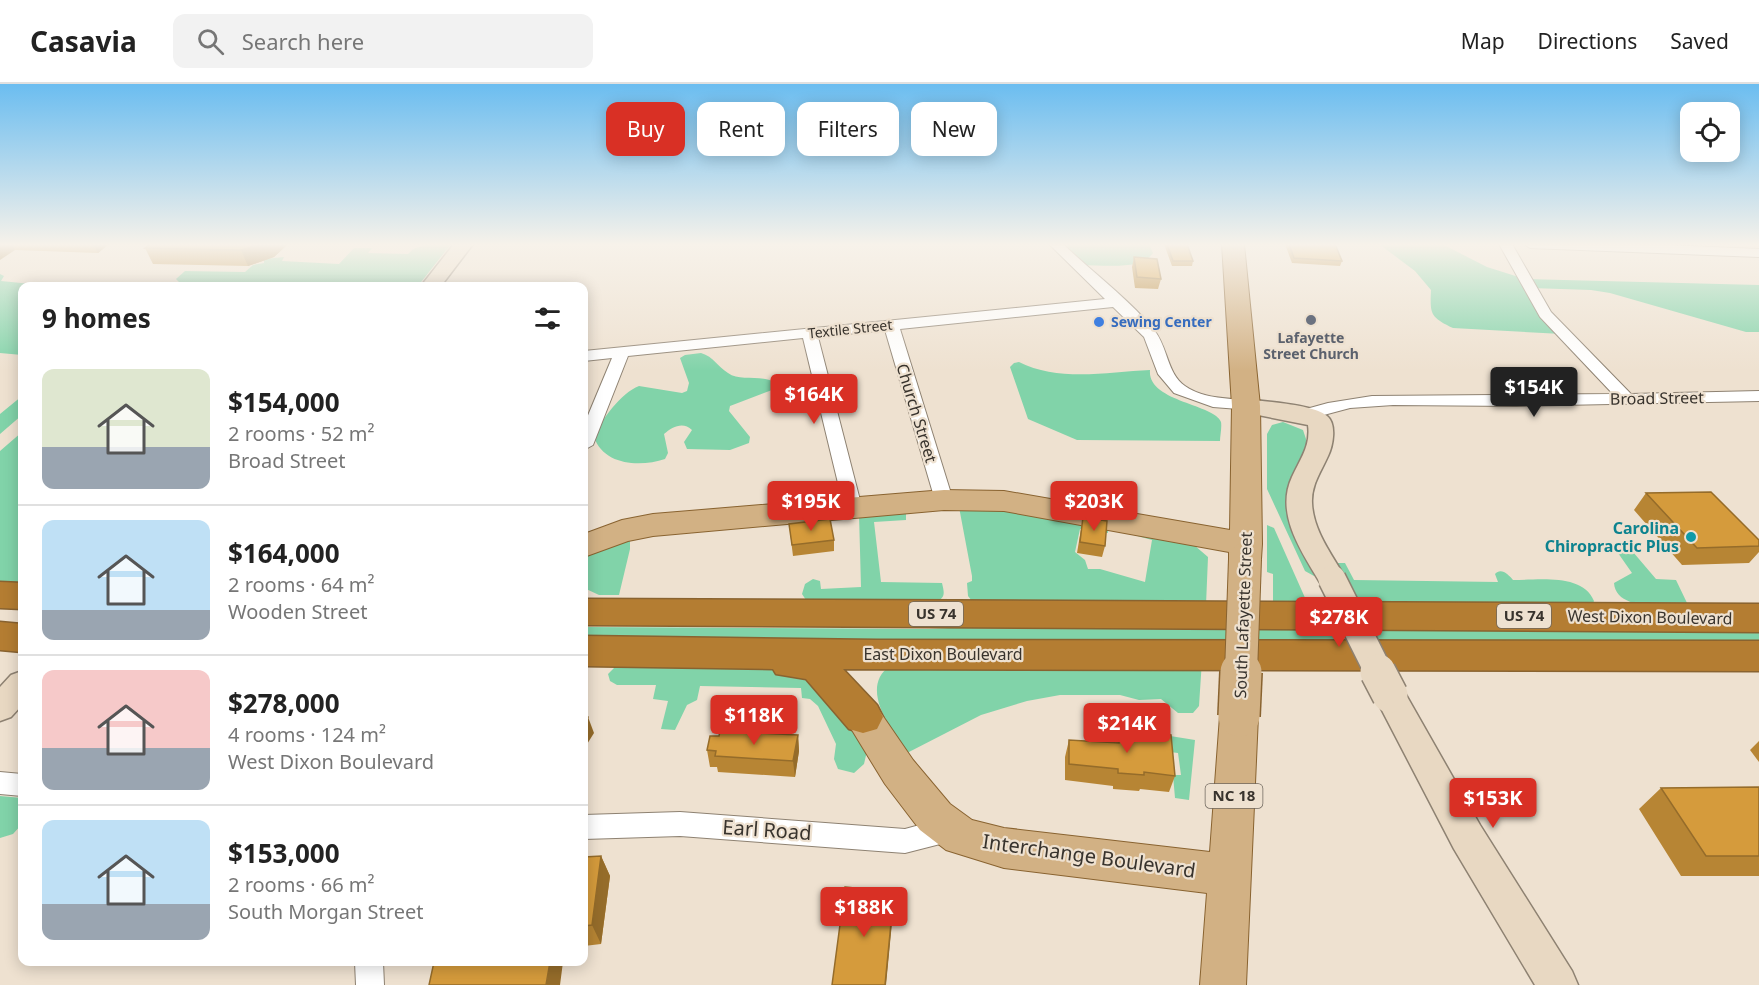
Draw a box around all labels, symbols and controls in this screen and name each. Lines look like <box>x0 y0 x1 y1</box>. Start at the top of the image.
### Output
search box <box>173 14 593 68</box>
text: Casavia <box>30 22 137 60</box>
icon: search <box>194 25 227 58</box>
text: Search here <box>242 26 364 56</box>
text: Map <box>1461 27 1505 55</box>
text: Directions <box>1538 27 1637 55</box>
text: Saved <box>1670 27 1729 55</box>
chip: Buy <box>606 102 685 156</box>
chip: Rent <box>697 102 785 156</box>
chip: Filters <box>797 102 899 156</box>
chip: New <box>911 102 997 156</box>
map controls <box>1680 102 1740 162</box>
button: locate <box>1680 102 1740 162</box>
text: 9 homes <box>42 300 151 336</box>
icon: filters <box>531 302 564 335</box>
place label: Sewing Center <box>1111 312 1212 331</box>
marker: Lafayette Street Church <box>1304 313 1318 327</box>
street label: Textile Street <box>807 315 893 342</box>
marker: Sewing Center <box>1092 315 1106 329</box>
place label: Lafayette Street Church <box>1263 328 1359 363</box>
street label: Church Street <box>891 361 943 465</box>
pin: $154K <box>1492 367 1576 418</box>
text: $154K <box>1504 373 1564 400</box>
pin: $164K <box>772 374 856 425</box>
text: $164K <box>784 380 844 407</box>
text: $154,000 <box>228 384 340 420</box>
street label: Broad Street <box>1610 386 1704 410</box>
icon: home <box>90 393 162 465</box>
text: 2 rooms · 52 m² <box>228 420 375 447</box>
text: Broad Street <box>228 447 346 474</box>
pin: $195K <box>769 481 853 532</box>
pin: $203K <box>1052 481 1136 532</box>
text: $195K <box>781 487 841 514</box>
text: $203K <box>1064 487 1124 514</box>
place label: Carolina Chiropractic Plus <box>1545 517 1679 557</box>
marker: Carolina Chiropractic Plus <box>1684 530 1698 544</box>
street label: South Lafayette Street <box>1229 531 1257 699</box>
text: $164,000 <box>228 535 340 571</box>
icon: home <box>90 544 162 616</box>
text: 2 rooms · 64 m² <box>228 571 375 598</box>
pin: $278K <box>1297 597 1381 648</box>
text: Wooden Street <box>228 598 367 625</box>
road number: US 74 <box>909 602 963 626</box>
text: $278K <box>1309 603 1369 630</box>
road number: US 74 <box>1497 604 1551 628</box>
street label: West Dixon Boulevard <box>1567 605 1733 629</box>
street label: East Dixon Boulevard <box>863 643 1023 665</box>
text: $278,000 <box>228 685 340 721</box>
icon: home <box>90 694 162 766</box>
pin: $118K <box>712 695 796 746</box>
text: $118K <box>724 701 784 728</box>
pin: $214K <box>1085 703 1169 754</box>
text: $214K <box>1097 709 1157 736</box>
text: 4 rooms · 124 m² <box>228 721 386 748</box>
text: West Dixon Boulevard <box>228 748 434 775</box>
pin: $153K <box>1451 778 1535 829</box>
road number: NC 18 <box>1206 784 1262 808</box>
text: $153K <box>1463 784 1523 811</box>
street label: Earl Road <box>722 813 812 846</box>
street label: Interchange Boulevard <box>981 827 1197 884</box>
text: $153,000 <box>228 835 340 871</box>
icon: home <box>90 844 162 916</box>
text: 2 rooms · 66 m² <box>228 871 375 898</box>
pin: $188K <box>822 887 906 938</box>
text: $188K <box>834 893 894 920</box>
text: South Morgan Street <box>228 898 423 925</box>

